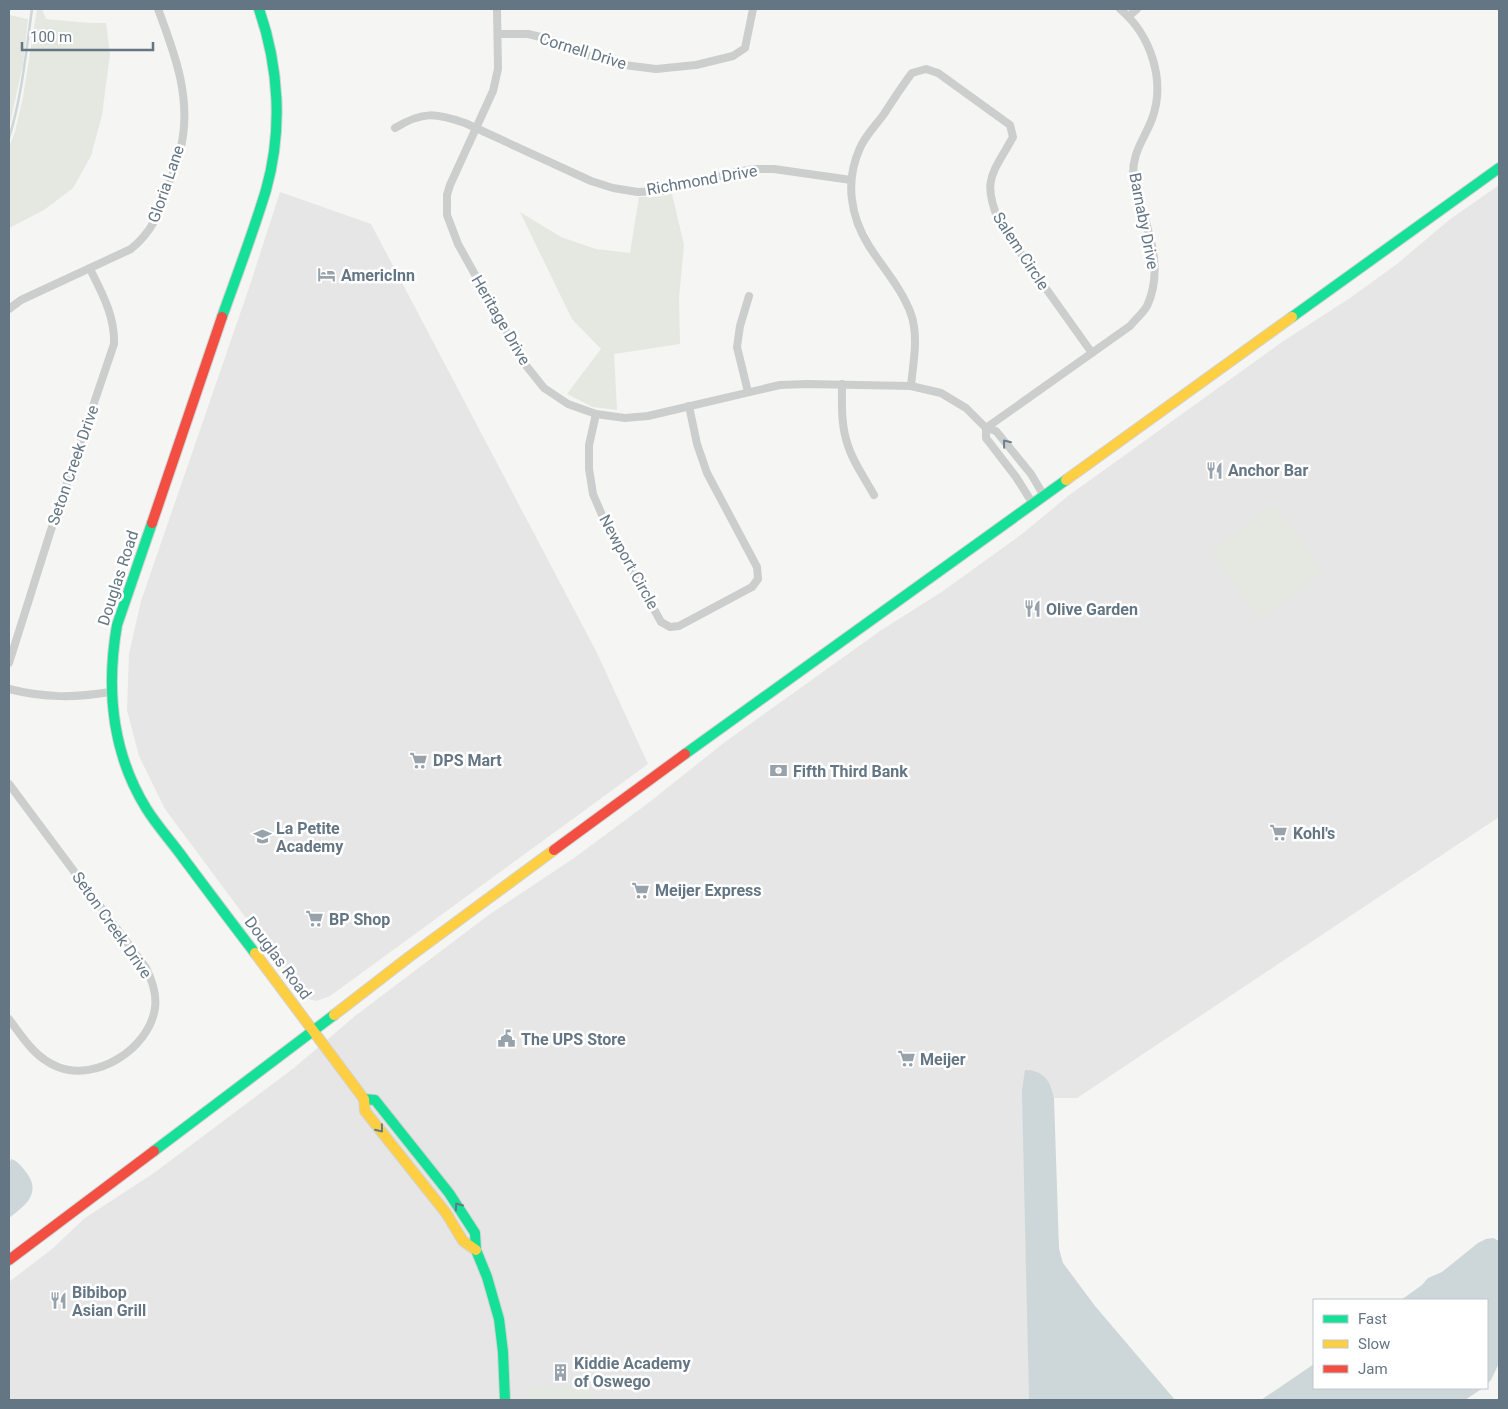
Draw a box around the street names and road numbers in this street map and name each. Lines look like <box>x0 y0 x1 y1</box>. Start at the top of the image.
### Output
street label: Cornell Drive <box>537 29 629 73</box>
street label: Gloria Lane <box>144 143 188 225</box>
street label: Richmond Drive <box>645 161 759 199</box>
street label: Barnaby Drive <box>1125 171 1163 271</box>
street label: Salem Circle <box>989 209 1053 293</box>
street label: Heritage Drive <box>468 272 534 368</box>
street label: Seton Creek Drive <box>44 402 102 528</box>
street label: Newport Circle <box>595 511 663 613</box>
street label: Douglas Road <box>94 528 142 628</box>
street label: Seton Creek Drive <box>68 868 156 982</box>
street label: Douglas Road <box>241 913 315 1003</box>

